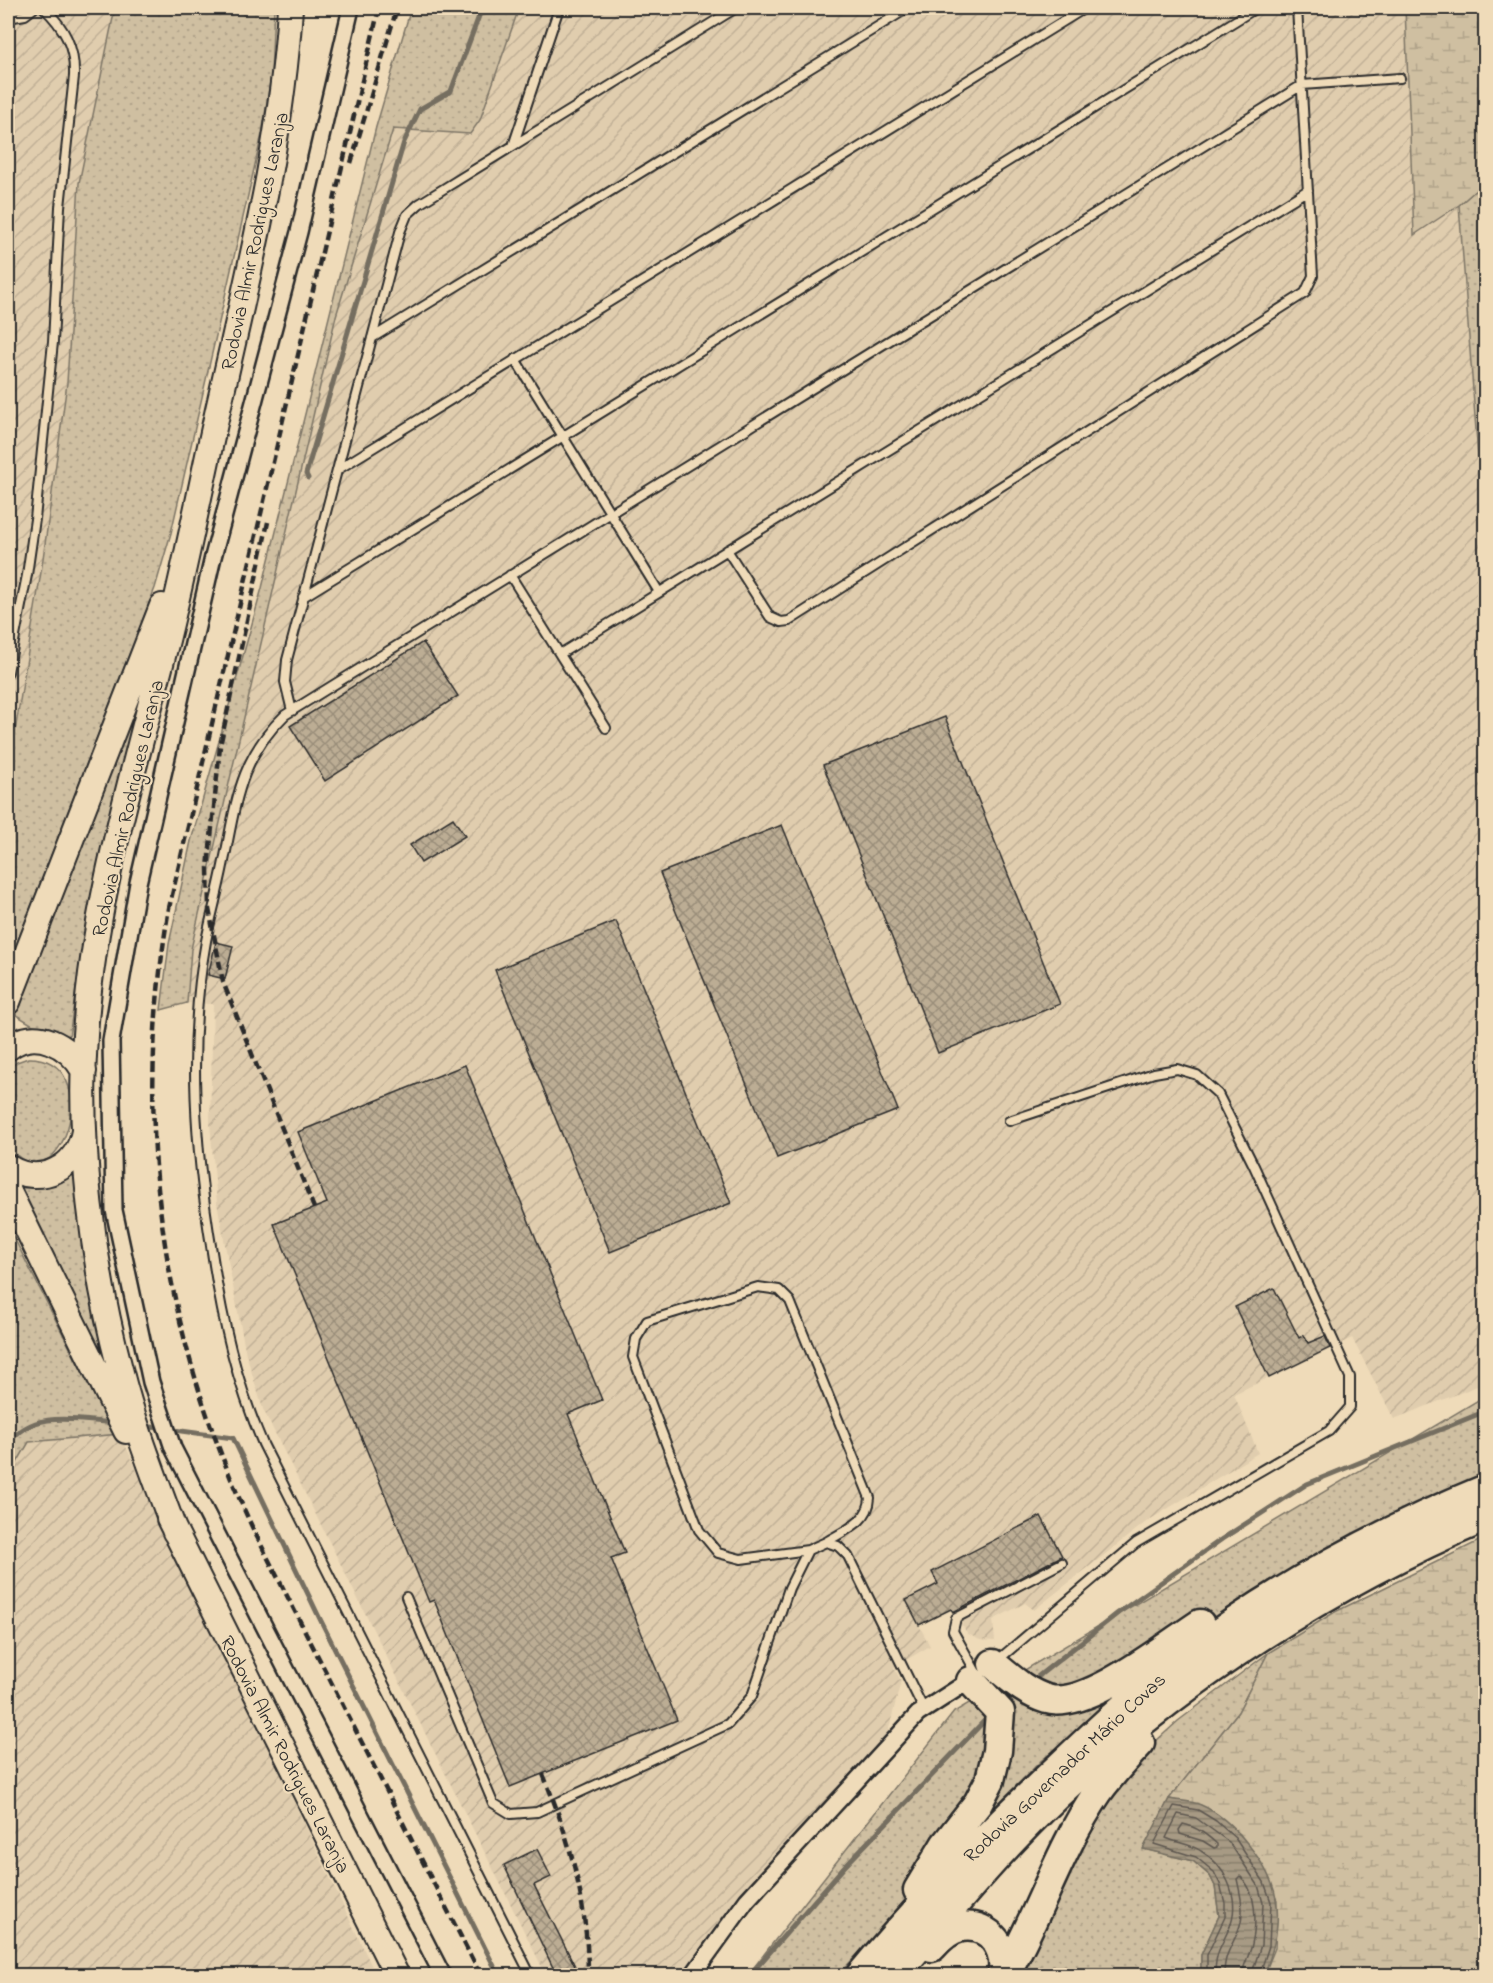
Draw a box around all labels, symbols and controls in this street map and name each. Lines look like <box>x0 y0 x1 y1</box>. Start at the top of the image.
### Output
street label: Rodovia Almir Rodrigues Laranja <box>215 110 299 373</box>
street label: Rodovia Almir Rodrigues Laranja <box>86 677 174 940</box>
street label: Rodovia Almir Rodrigues Laranja <box>210 1631 356 1879</box>
street label: Rodovia Governador Mário Covas <box>958 1667 1173 1871</box>

